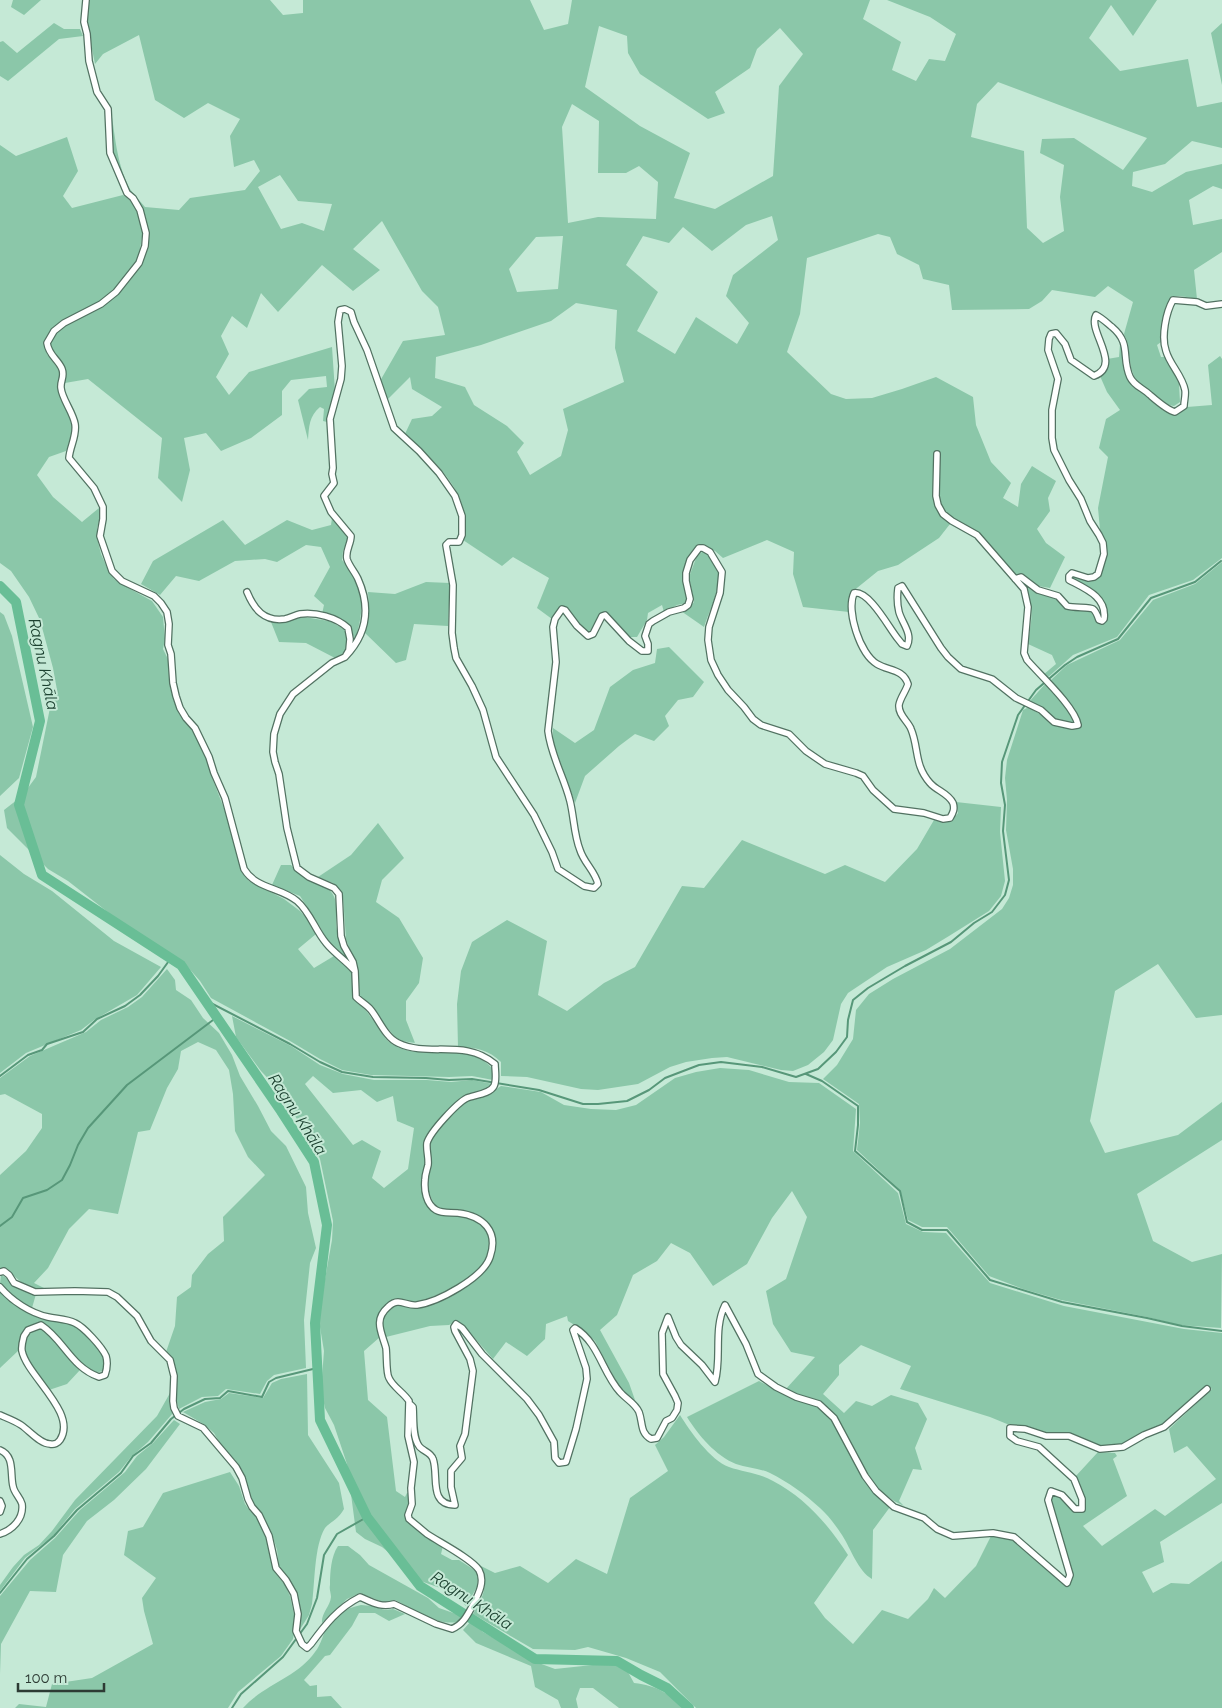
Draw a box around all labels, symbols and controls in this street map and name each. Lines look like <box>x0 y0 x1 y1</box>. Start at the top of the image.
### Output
water label: Ragnu Khāla <box>25 617 63 712</box>
water label: Ragnu Khāla <box>264 1070 331 1159</box>
water label: Ragnu Khāla <box>428 1567 516 1634</box>
scale bar <box>18 1660 104 1692</box>
text: 100 m <box>25 1669 67 1687</box>

